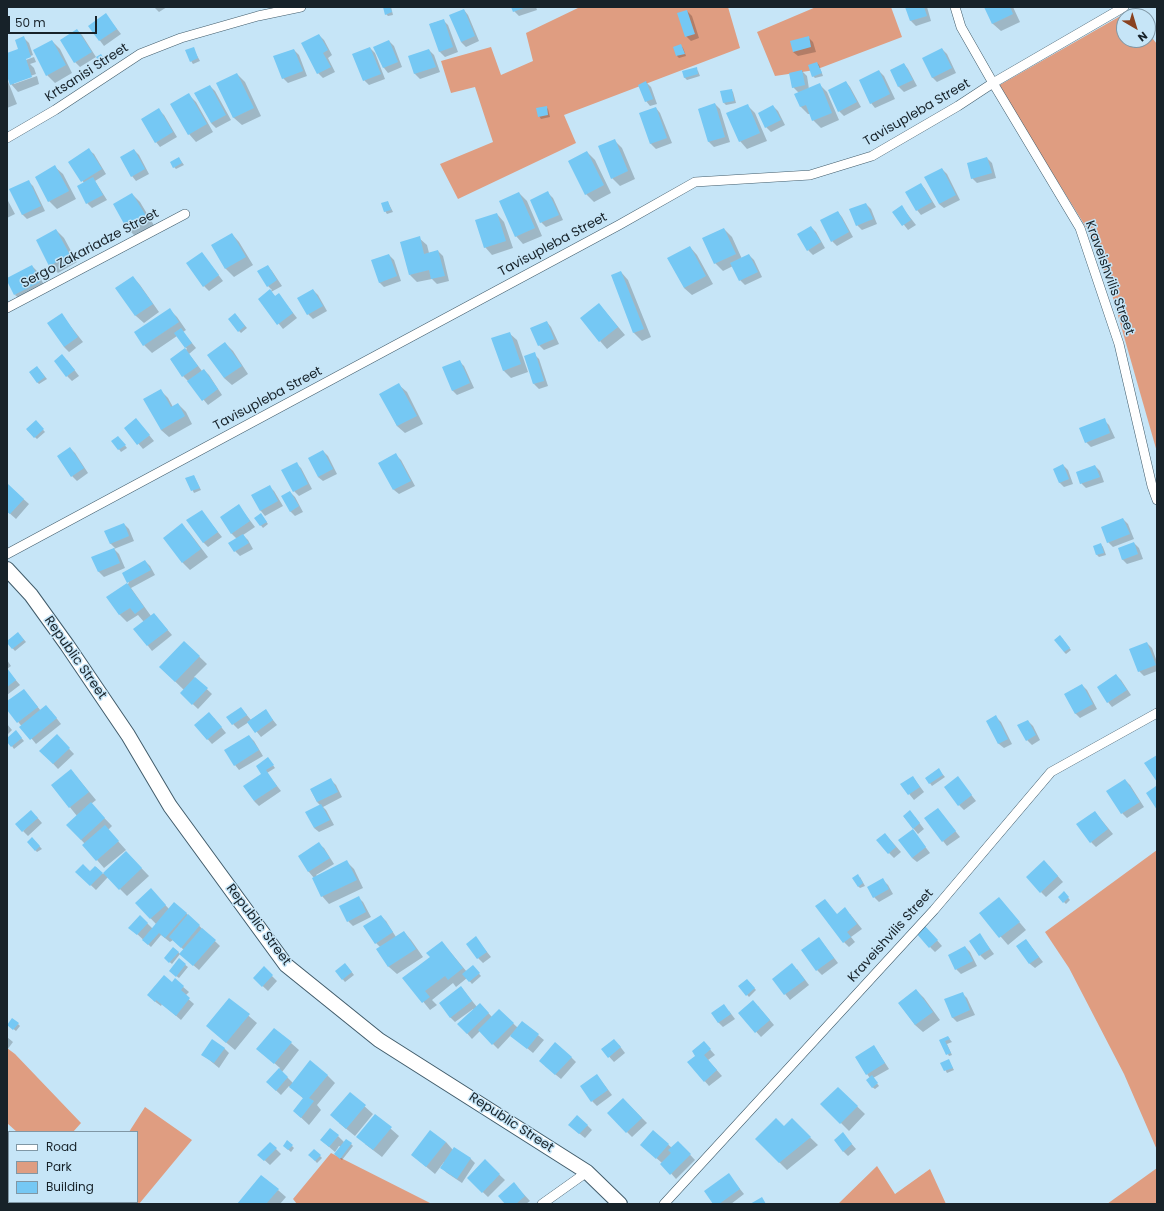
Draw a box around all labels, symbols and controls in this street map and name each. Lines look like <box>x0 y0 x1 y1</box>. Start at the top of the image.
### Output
scale bar <box>10 8 99 34</box>
north arrow <box>1116 8 1156 48</box>
text: 50 m <box>15 14 46 31</box>
text: N <box>1135 28 1151 46</box>
street label: Krtsanisi Street <box>43 40 131 106</box>
street label: Tavisupleba Street <box>861 76 973 150</box>
street label: Sergo Zakariadze Street <box>19 206 161 292</box>
street label: Tavisupleba Street <box>496 210 610 280</box>
street label: Kraveishvilis Street <box>1081 219 1137 337</box>
street label: Tavisupleba Street <box>211 364 325 434</box>
street label: Republic Street <box>41 614 109 702</box>
street label: Republic Street <box>222 881 294 969</box>
street label: Kraveishvilis Street <box>845 886 937 986</box>
street label: Republic Street <box>466 1090 556 1156</box>
legend <box>8 1131 138 1203</box>
text: Road <box>46 1138 77 1155</box>
text: Park <box>46 1158 72 1175</box>
text: Building <box>46 1178 94 1195</box>

